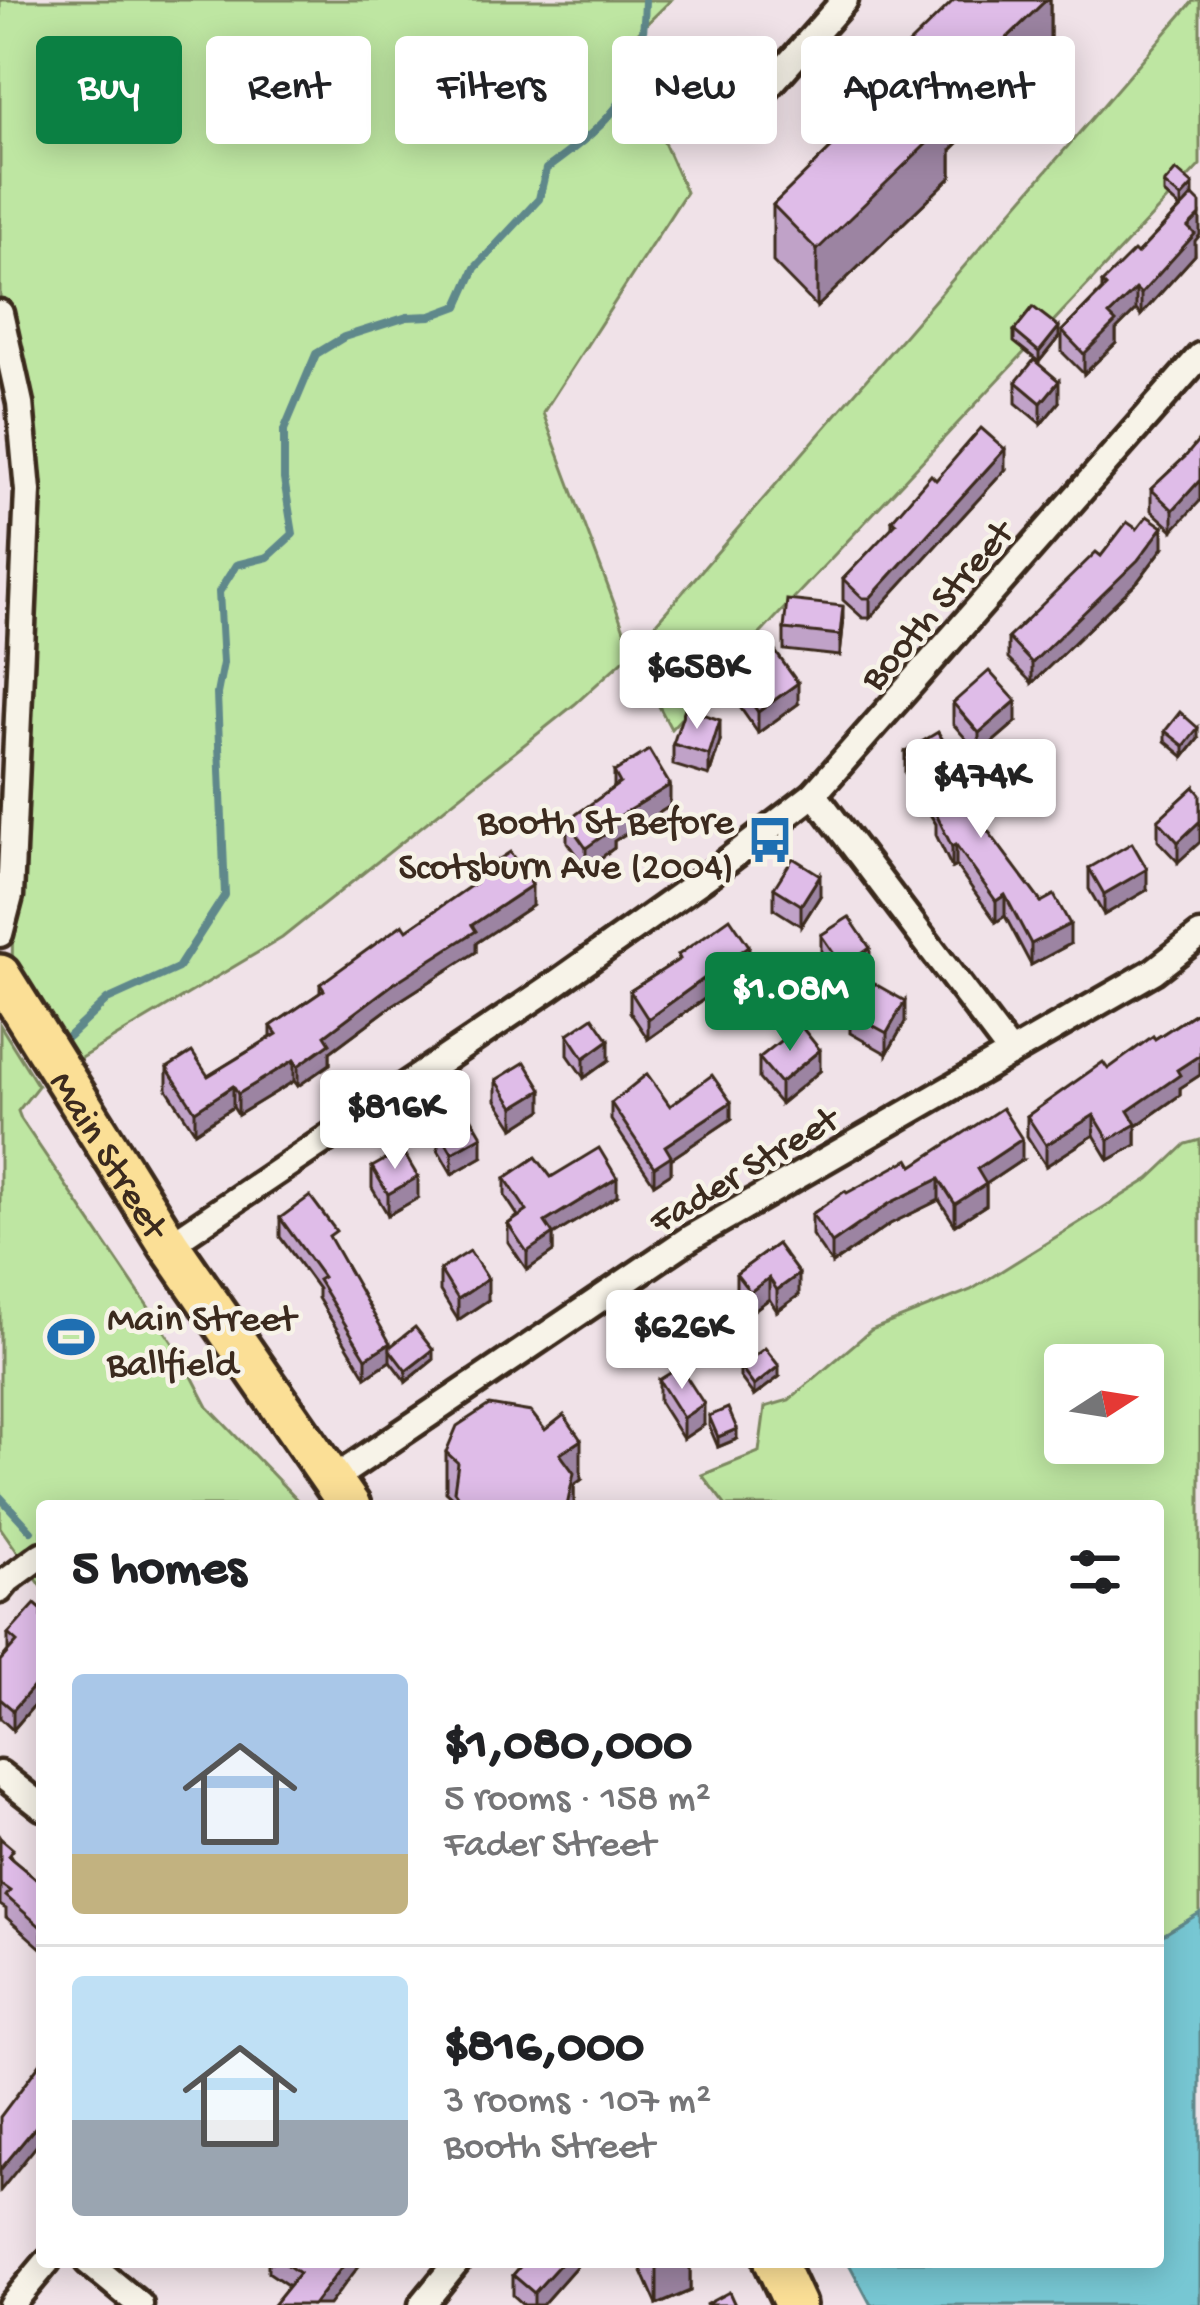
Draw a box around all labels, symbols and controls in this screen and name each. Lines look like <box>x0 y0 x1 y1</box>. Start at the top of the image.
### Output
chip: Buy <box>36 36 182 144</box>
chip: Rent <box>206 36 371 144</box>
chip: Filters <box>395 36 588 144</box>
chip: New <box>612 36 777 144</box>
chip: Apartment <box>801 36 1075 144</box>
street label: Booth Street <box>852 511 1028 703</box>
pin: $658K <box>613 630 781 732</box>
text: $658K <box>647 646 747 692</box>
pin: $474K <box>897 739 1065 841</box>
text: $474K <box>933 755 1029 801</box>
place label: Booth St Before Scotsburn Ave (2004) <box>398 802 735 893</box>
bus stop icon: Booth St Before Scotsburn Ave (2004) <box>745 815 795 865</box>
pin: $1.08M <box>692 952 888 1054</box>
text: $1.08M <box>732 968 848 1014</box>
street label: Main Street <box>36 1064 177 1252</box>
pin: $816K <box>311 1070 479 1172</box>
text: $816K <box>347 1086 443 1132</box>
street label: Fader Street <box>642 1097 851 1248</box>
pin: $626K <box>598 1290 766 1392</box>
place label: Main Street Ballfield <box>106 1299 299 1390</box>
text: $626K <box>633 1306 731 1352</box>
sports icon: Main Street Ballfield <box>46 1312 96 1362</box>
north arrow <box>1044 1344 1164 1464</box>
map controls <box>1044 1344 1164 1464</box>
icon: filters <box>1062 1539 1128 1605</box>
text: 5 homes <box>72 1542 246 1602</box>
text: $1,080,000 <box>444 1718 692 1778</box>
icon: home <box>168 1722 312 1866</box>
text: 5 rooms · 158 m² <box>444 1778 711 1824</box>
text: Fader Street <box>444 1824 656 1870</box>
text: $816,000 <box>444 2020 644 2080</box>
icon: home <box>168 2024 312 2168</box>
text: 3 rooms · 107 m² <box>444 2080 711 2126</box>
text: Booth Street <box>444 2126 655 2172</box>

